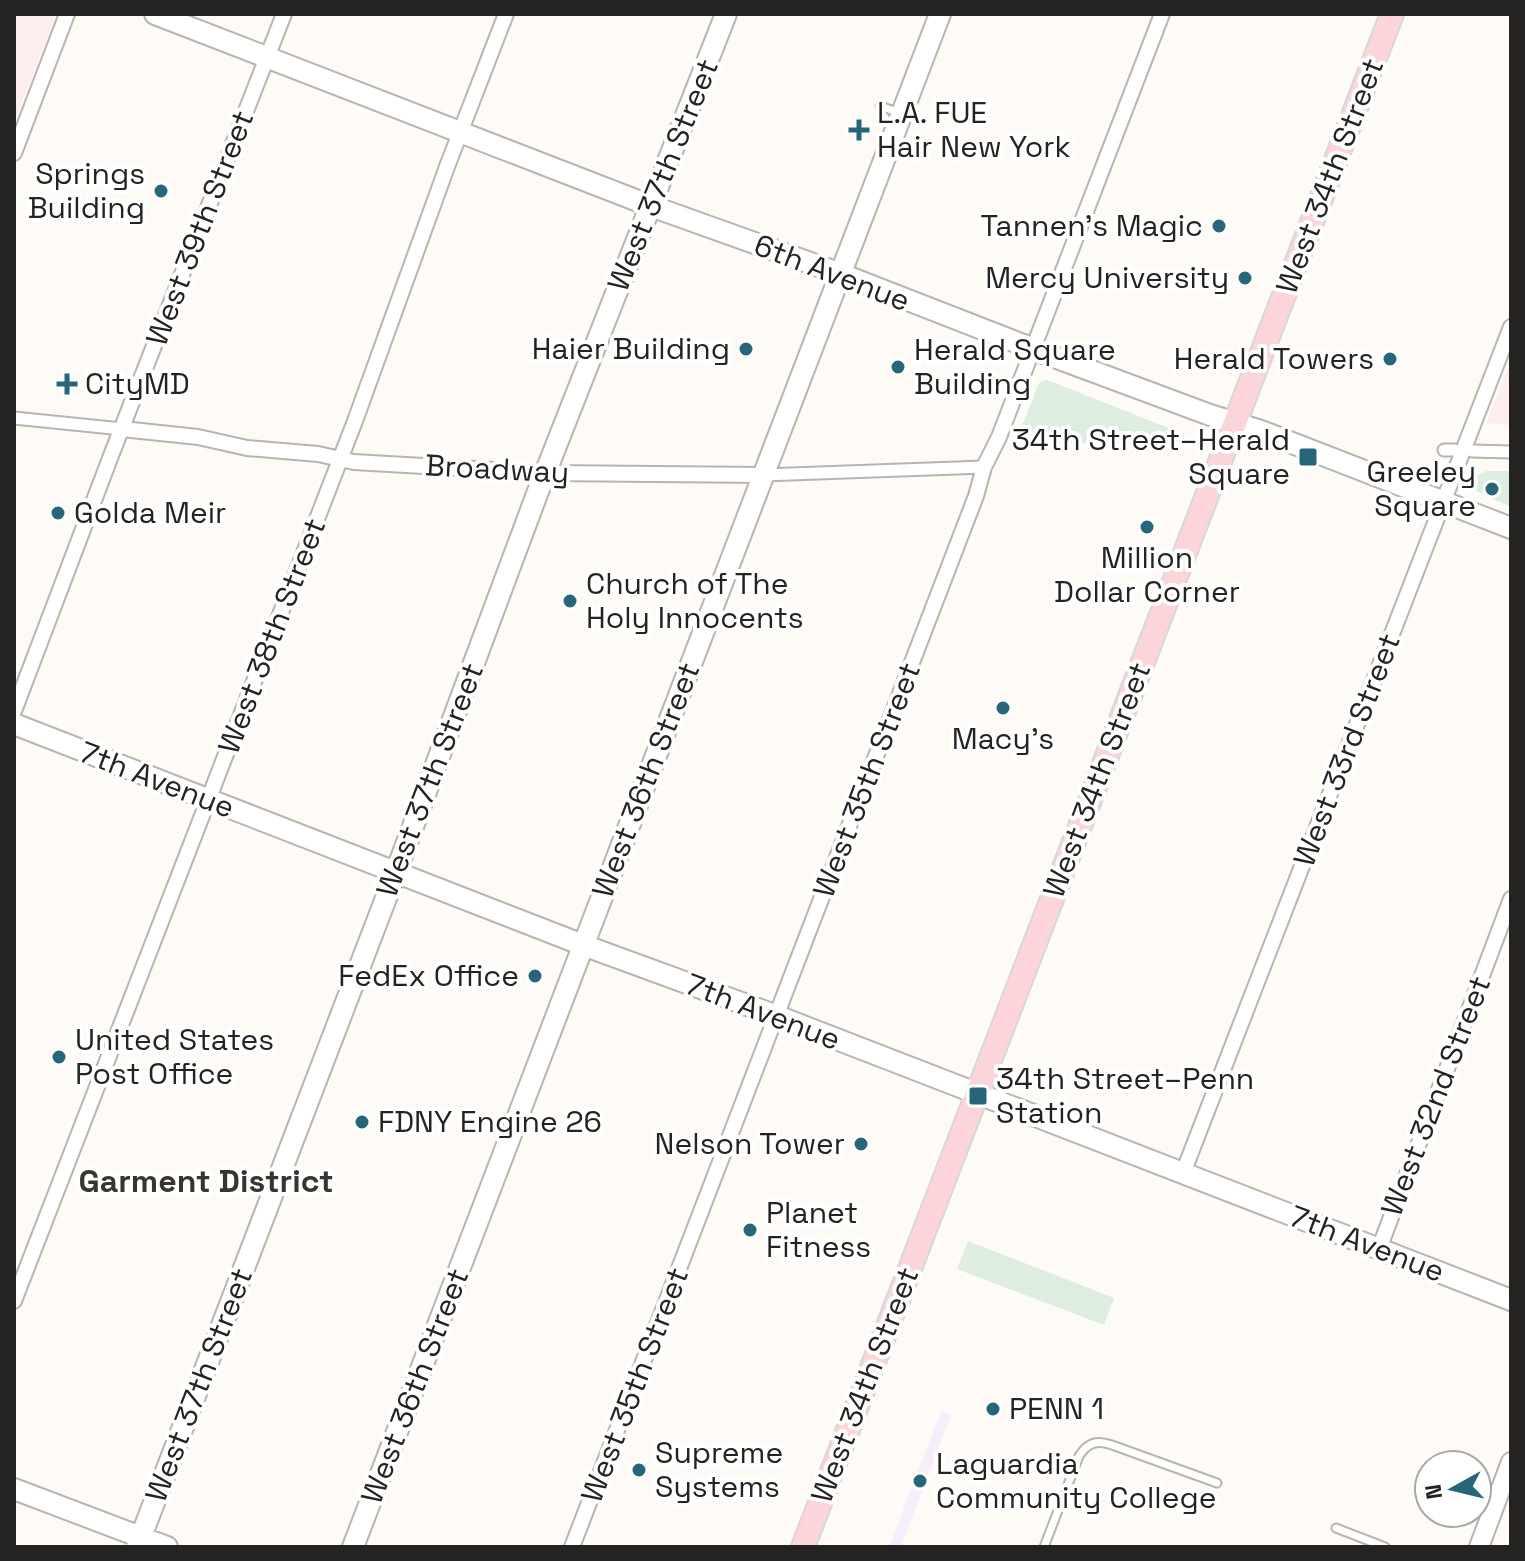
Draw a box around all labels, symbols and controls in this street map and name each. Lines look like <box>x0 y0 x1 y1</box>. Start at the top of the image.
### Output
street label: West 37th Street <box>598 53 727 297</box>
street label: West 34th Street <box>1267 53 1392 299</box>
place label: L.A. FUE Hair New York <box>877 93 1071 166</box>
street label: West 39th Street <box>137 105 262 351</box>
marker: L.A. FUE Hair New York <box>848 119 870 141</box>
place label: Springs Building <box>28 154 145 227</box>
marker: Springs Building <box>152 182 170 200</box>
place label: Tannen’s Magic <box>980 206 1203 245</box>
marker: Tannen’s Magic <box>1210 217 1228 235</box>
street label: 6th Avenue <box>749 225 916 320</box>
place label: Mercy University <box>985 258 1229 297</box>
marker: Mercy University <box>1236 269 1254 287</box>
place label: Haier Building <box>532 329 730 368</box>
place label: Herald Square Building <box>914 330 1116 403</box>
place label: Herald Towers <box>1174 339 1374 378</box>
marker: Haier Building <box>737 340 755 358</box>
marker: Herald Towers <box>1381 350 1399 368</box>
marker: Herald Square Building <box>889 358 907 376</box>
place label: CityMD <box>85 364 190 403</box>
marker: CityMD <box>56 373 78 395</box>
place label: 34th Street–Herald Square <box>1012 420 1290 493</box>
street label: Broadway <box>424 445 570 492</box>
marker: 34th Street–Herald Square <box>1297 446 1319 468</box>
place label: Greeley Square <box>1366 452 1476 525</box>
marker: Greeley Square <box>1483 480 1501 498</box>
place label: Golda Meir <box>74 493 226 532</box>
marker: Golda Meir <box>49 504 67 522</box>
street label: West 38th Street <box>209 513 334 759</box>
marker: Million Dollar Corner <box>1138 518 1156 536</box>
place label: Million Dollar Corner <box>1054 538 1240 611</box>
place label: Church of The Holy Innocents <box>586 564 804 637</box>
marker: Church of The Holy Innocents <box>561 592 579 610</box>
street label: West 33rd Street <box>1284 628 1409 872</box>
street label: West 37th Street <box>367 657 492 902</box>
street label: West 36th Street <box>583 657 708 903</box>
street label: West 35th Street <box>804 657 929 903</box>
street label: West 34th Street <box>1034 657 1159 903</box>
marker: Macy's <box>994 699 1012 717</box>
place label: Macy's <box>952 719 1054 758</box>
street label: 7th Avenue <box>74 732 240 827</box>
place label: FedEx Office <box>338 956 519 995</box>
street label: 7th Avenue <box>680 964 846 1059</box>
marker: FedEx Office <box>526 967 544 985</box>
street label: West 32nd Street <box>1372 970 1499 1221</box>
place label: United States Post Office <box>75 1020 274 1093</box>
marker: United States Post Office <box>50 1048 68 1066</box>
place label: 34th Street–Penn Station <box>996 1059 1254 1132</box>
marker: 34th Street–Penn Station <box>967 1085 989 1107</box>
place label: FDNY Engine 26 <box>378 1102 602 1141</box>
marker: FDNY Engine 26 <box>353 1113 371 1131</box>
place label: Nelson Tower <box>655 1124 845 1163</box>
marker: Nelson Tower <box>852 1135 870 1153</box>
district label: Garment District <box>78 1161 334 1201</box>
place label: Planet Fitness <box>766 1193 871 1266</box>
street label: 7th Avenue <box>1284 1196 1450 1291</box>
marker: Planet Fitness <box>741 1221 759 1239</box>
street label: West 37th Street <box>136 1262 261 1507</box>
street label: West 35th Street <box>572 1262 697 1508</box>
street label: West 34th Street <box>802 1262 927 1508</box>
street label: West 36th Street <box>352 1263 477 1509</box>
place label: PENN 1 <box>1009 1389 1104 1428</box>
marker: PENN 1 <box>984 1400 1002 1418</box>
place label: Supreme Systems <box>655 1433 783 1506</box>
place label: Laguardia Community College <box>936 1444 1216 1517</box>
north arrow <box>1413 1449 1493 1529</box>
marker: Supreme Systems <box>630 1461 648 1479</box>
marker: Laguardia Community College <box>911 1472 929 1490</box>
text: N <box>1418 1483 1448 1501</box>

